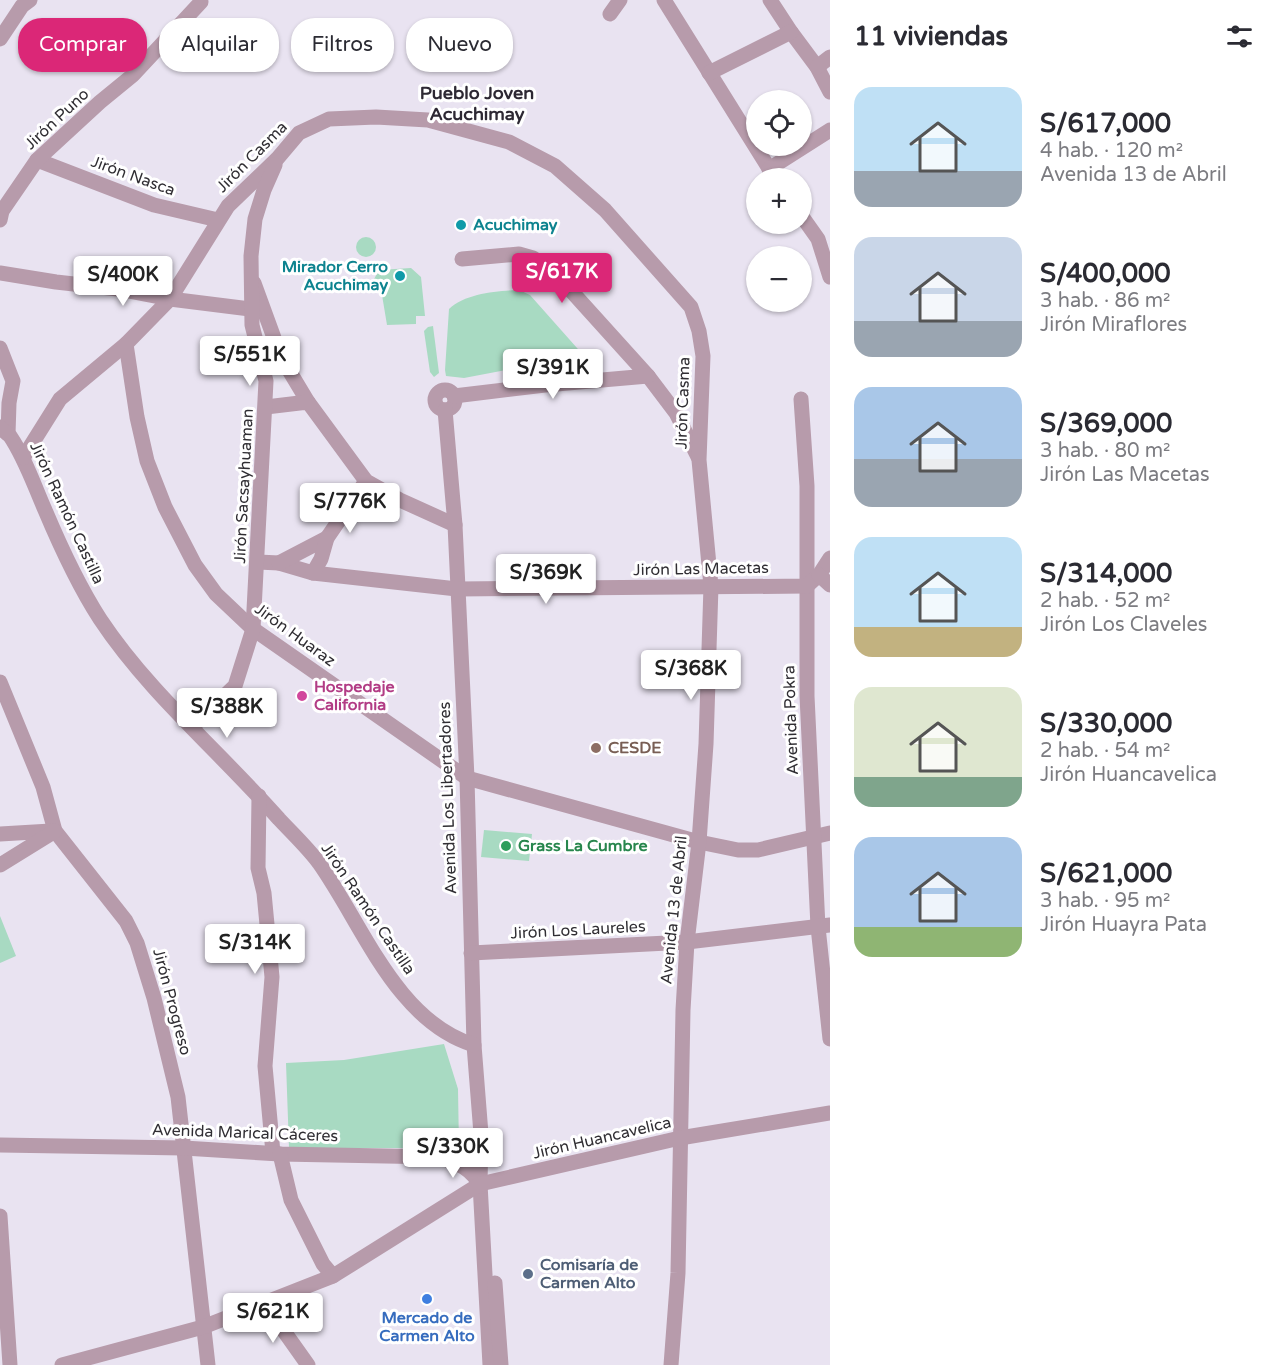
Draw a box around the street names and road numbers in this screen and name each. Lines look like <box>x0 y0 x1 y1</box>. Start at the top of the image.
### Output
street label: Jirón Puno <box>21 84 93 154</box>
street label: Jirón Casma <box>212 117 292 197</box>
street label: Jirón Nasca <box>88 152 178 200</box>
street label: Jirón Casma <box>671 356 695 450</box>
street label: Jirón Sacsayhuaman <box>230 408 258 564</box>
street label: Jirón Ramón Castilla <box>25 439 109 587</box>
street label: Jirón Las Macetas <box>633 558 769 580</box>
street label: Jirón Huaraz <box>251 599 339 671</box>
street label: Avenida Pokra <box>779 665 803 775</box>
street label: Avenida Los Libertadores <box>435 701 461 895</box>
street label: Avenida 13 de Abril <box>656 835 692 985</box>
street label: Jirón Ramón Castilla <box>317 839 419 979</box>
street label: Jirón Los Laureles <box>510 916 646 944</box>
street label: Jirón Progreso <box>148 946 196 1058</box>
street label: Jirón Huancavelica <box>531 1112 673 1164</box>
street label: Avenida Marical Cáceres <box>152 1120 338 1146</box>

